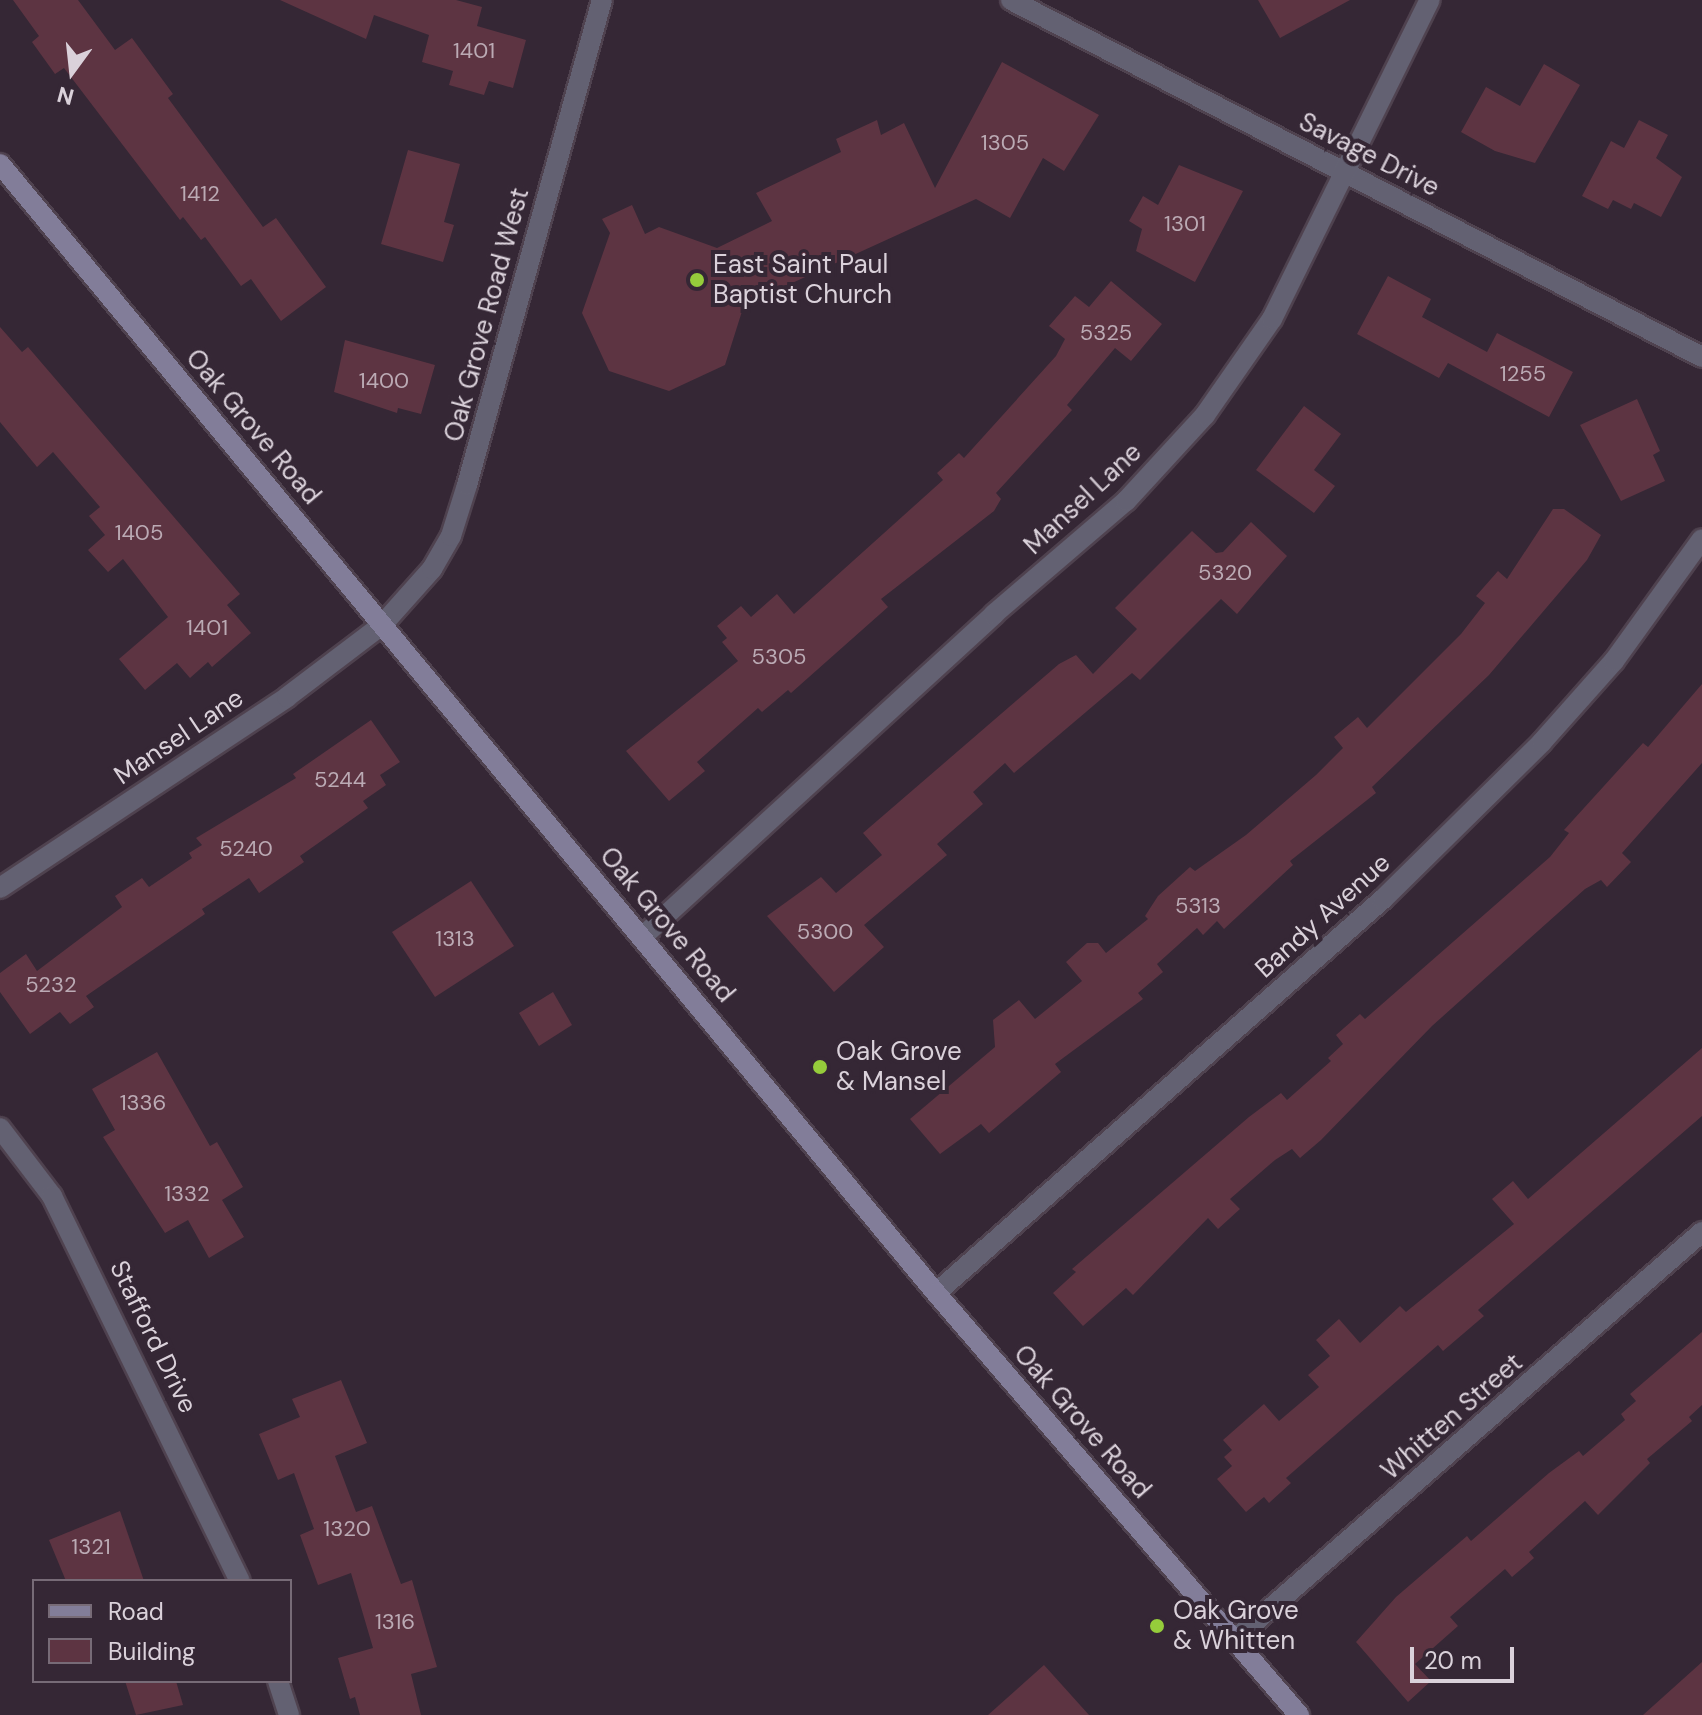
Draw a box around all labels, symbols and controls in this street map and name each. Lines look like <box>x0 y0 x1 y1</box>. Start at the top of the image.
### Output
north arrow <box>32 32 112 112</box>
house number: 1401 <box>453 38 495 64</box>
text: N <box>54 80 77 112</box>
street label: Savage Drive <box>1294 106 1444 204</box>
house number: 1305 <box>981 130 1029 156</box>
house number: 1412 <box>180 181 220 207</box>
street label: Oak Grove Road West <box>438 185 536 445</box>
house number: 1301 <box>1164 211 1206 237</box>
place label: East Saint Paul Baptist Church <box>713 249 892 310</box>
marker: East Saint Paul Baptist Church <box>688 271 706 289</box>
house number: 5325 <box>1080 320 1132 346</box>
street label: Oak Grove Road <box>179 343 327 511</box>
house number: 1255 <box>1500 361 1546 387</box>
house number: 1400 <box>359 368 409 394</box>
street label: Mansel Lane <box>1018 437 1148 561</box>
house number: 1405 <box>115 520 163 546</box>
house number: 5320 <box>1198 560 1252 586</box>
house number: 1401 <box>186 615 228 641</box>
house number: 5305 <box>752 644 806 670</box>
street label: Mansel Lane <box>109 682 249 792</box>
house number: 5244 <box>314 767 366 793</box>
house number: 5240 <box>219 836 273 862</box>
street label: Oak Grove Road <box>593 841 741 1009</box>
street label: Bandy Avenue <box>1249 847 1397 985</box>
house number: 5313 <box>1175 893 1221 919</box>
house number: 5300 <box>797 919 853 945</box>
house number: 1313 <box>435 926 475 952</box>
house number: 5232 <box>25 972 77 998</box>
place label: Oak Grove & Mansel <box>836 1036 962 1098</box>
marker: Oak Grove & Mansel <box>811 1058 829 1076</box>
house number: 1336 <box>120 1090 166 1116</box>
house number: 1332 <box>164 1181 210 1207</box>
street label: Stafford Drive <box>103 1256 203 1418</box>
street label: Oak Grove Road <box>1007 1339 1157 1505</box>
street label: Whitten Street <box>1375 1347 1529 1487</box>
house number: 1320 <box>323 1516 371 1542</box>
house number: 1321 <box>71 1534 111 1560</box>
legend <box>32 1579 292 1683</box>
place label: Oak Grove & Whitten <box>1173 1595 1299 1656</box>
text: Road <box>108 1596 164 1627</box>
house number: 1316 <box>375 1609 415 1635</box>
marker: Oak Grove & Whitten <box>1148 1617 1166 1635</box>
scale bar <box>1414 1631 1518 1681</box>
text: Building <box>108 1636 195 1667</box>
text: 20 m <box>1424 1645 1482 1676</box>

